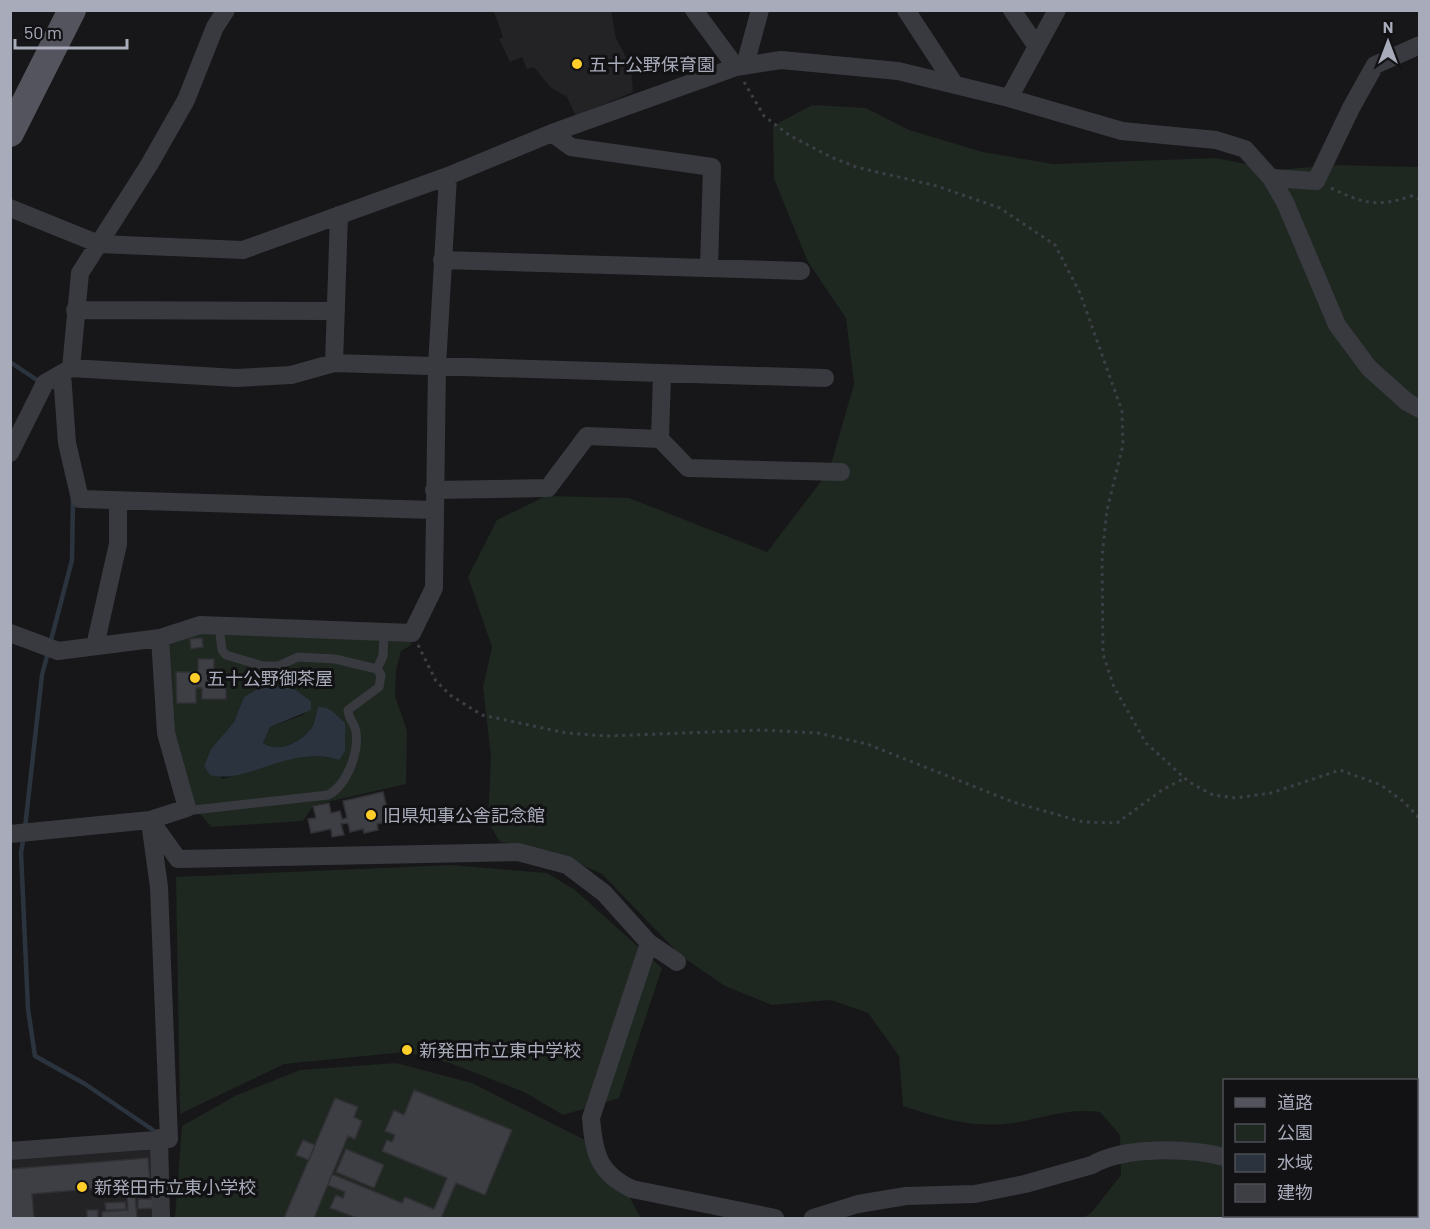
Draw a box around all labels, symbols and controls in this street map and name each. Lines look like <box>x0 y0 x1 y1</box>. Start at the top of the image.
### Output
scale bar <box>15 12 128 50</box>
north arrow <box>1358 12 1418 72</box>
text: N <box>1383 17 1393 36</box>
text: 50 m <box>24 21 62 43</box>
place label: 五十公野保育園 <box>589 53 715 75</box>
marker: 五十公野保育園 <box>570 57 584 71</box>
place label: 五十公野御茶屋 <box>207 667 333 689</box>
marker: 五十公野御茶屋 <box>188 671 202 685</box>
place label: 旧県知事公舎記念館 <box>383 804 545 826</box>
marker: 旧県知事公舎記念館 <box>364 808 378 822</box>
place label: 新発田市立東中学校 <box>419 1039 581 1061</box>
marker: 新発田市立東中学校 <box>400 1043 414 1057</box>
legend <box>1223 1079 1418 1217</box>
text: 道路 <box>1277 1091 1313 1113</box>
text: 公園 <box>1277 1121 1313 1143</box>
text: 水域 <box>1277 1151 1313 1173</box>
place label: 新発田市立東小学校 <box>94 1176 256 1198</box>
marker: 新発田市立東小学校 <box>75 1180 89 1194</box>
text: 建物 <box>1277 1181 1313 1203</box>

